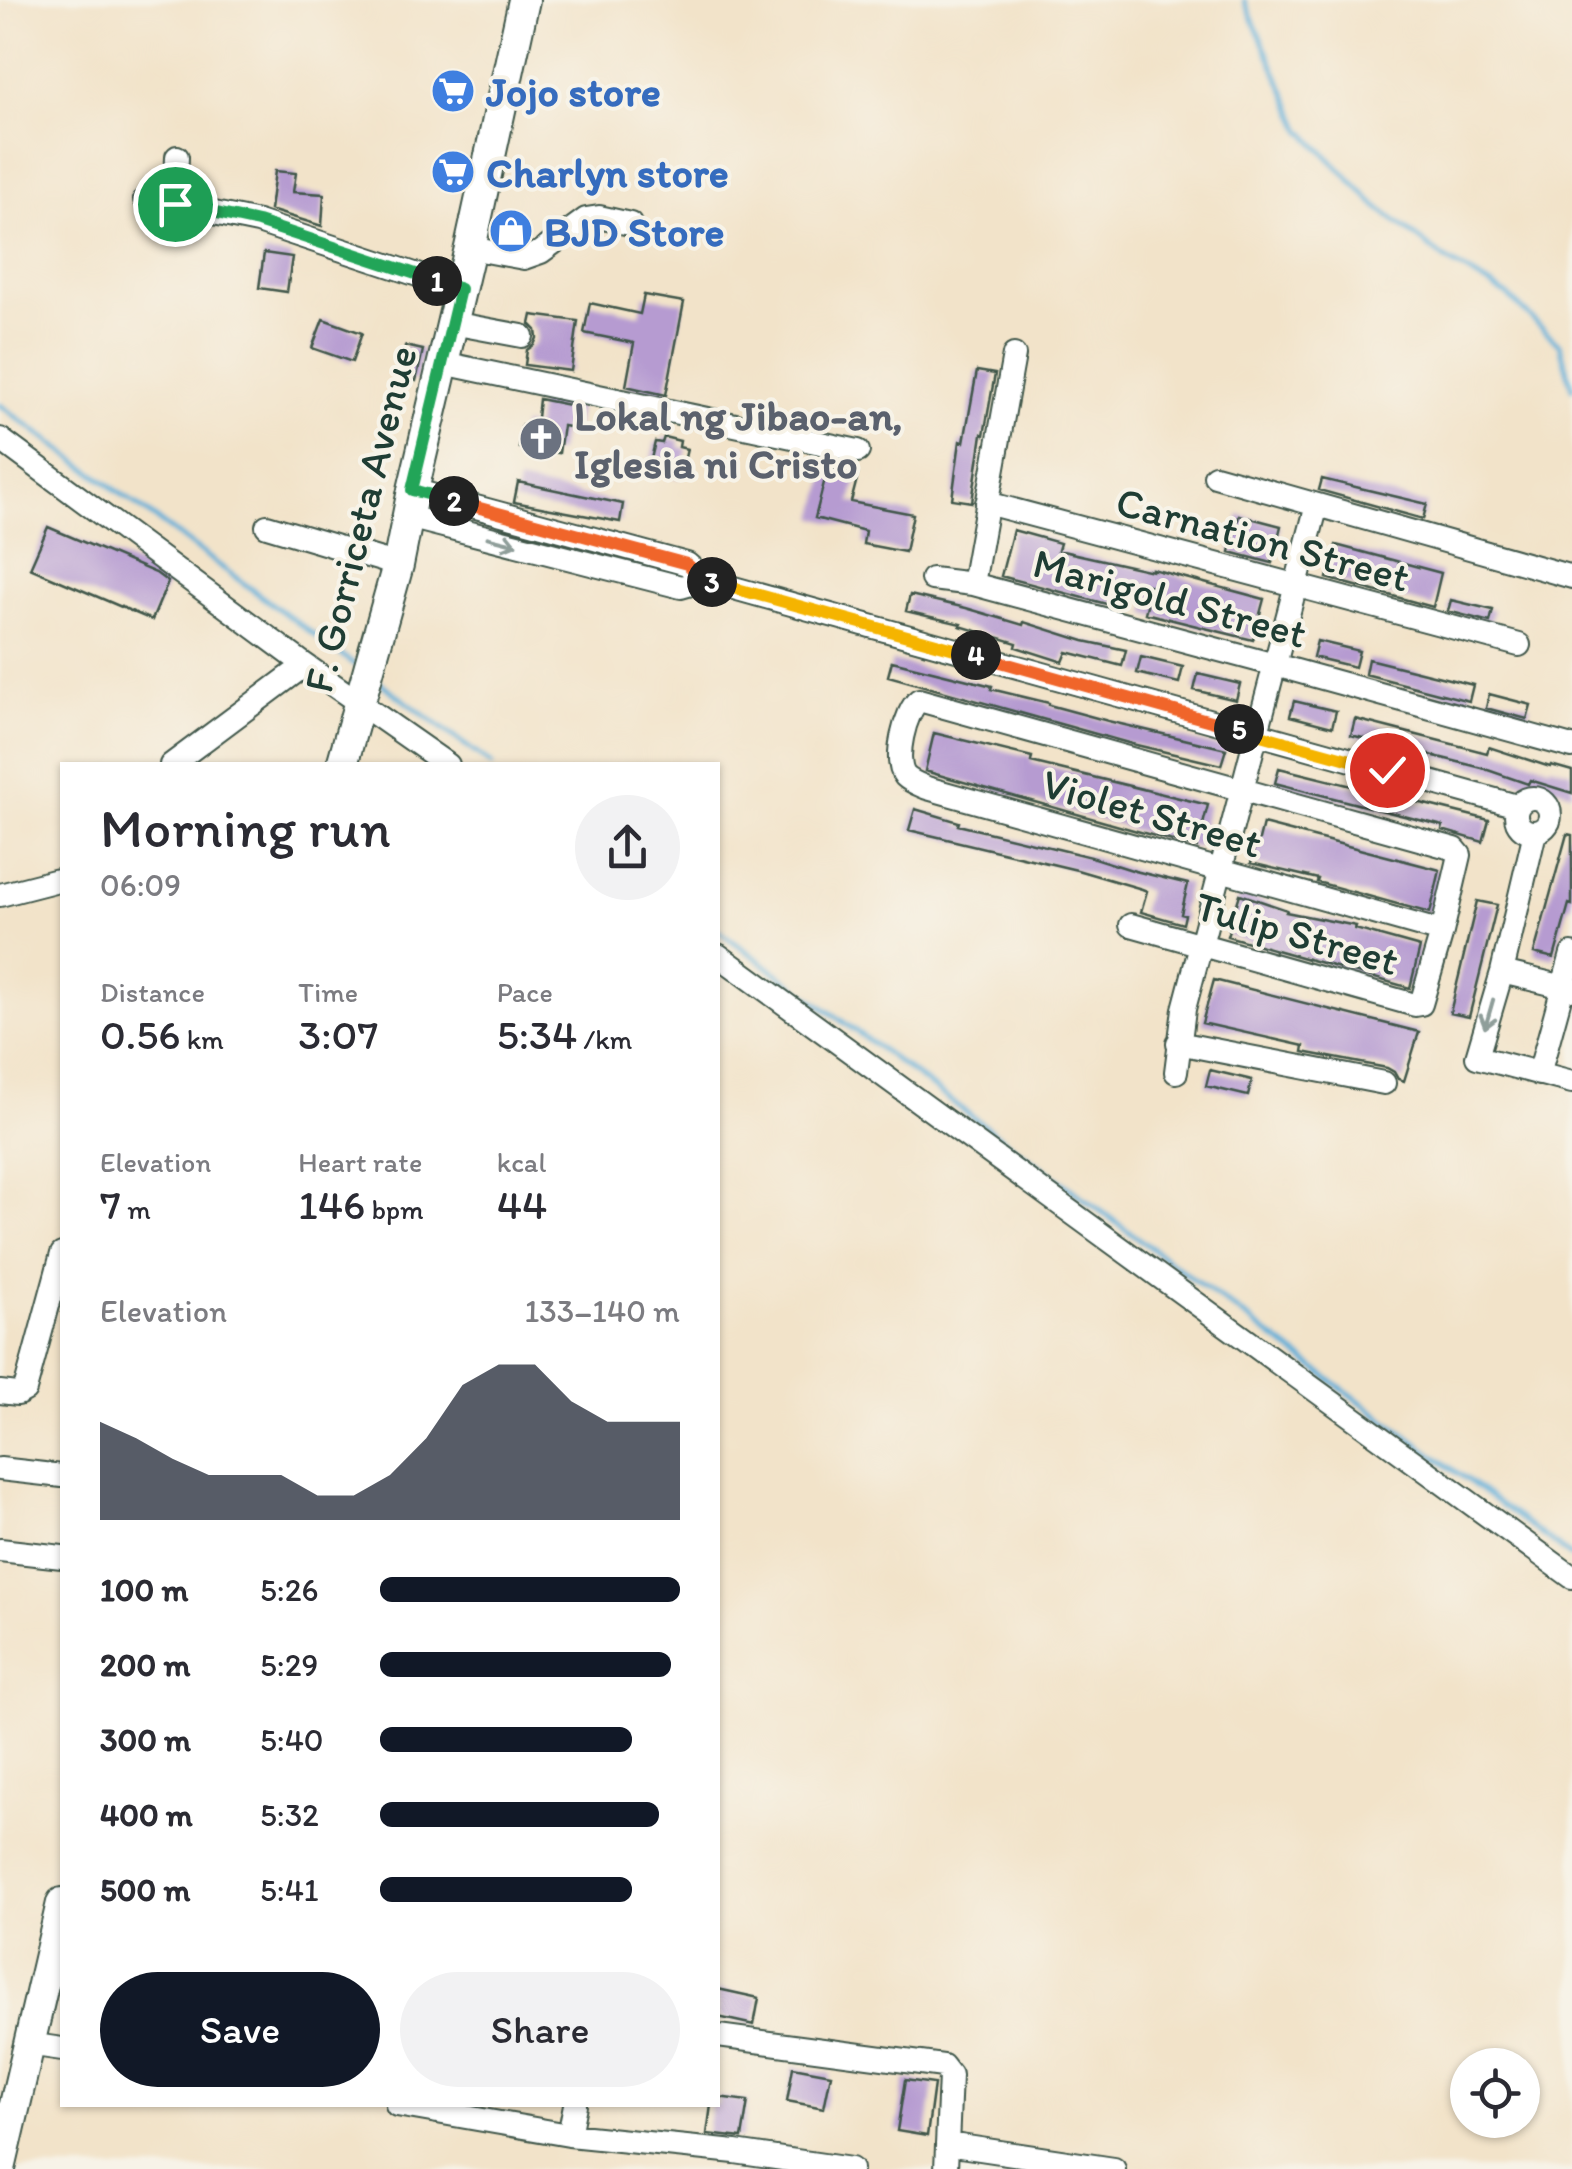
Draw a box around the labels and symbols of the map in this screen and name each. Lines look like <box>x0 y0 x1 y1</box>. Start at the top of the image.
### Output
place label: Jojo store <box>485 66 661 117</box>
supermarket icon: Jojo store <box>430 68 476 114</box>
place label: Charlyn store <box>486 147 729 198</box>
supermarket icon: Charlyn store <box>430 149 476 195</box>
pin <box>133 162 218 247</box>
place label: BJD Store <box>544 206 724 257</box>
shop icon: BJD Store <box>488 208 534 254</box>
pin: 1 <box>412 256 462 306</box>
street label: F. Gorriceta Avenue <box>292 340 428 698</box>
place label: Lokal ng Jibao-an, Iglesia ni Cristo <box>574 390 903 489</box>
church icon: Lokal ng Jibao-an, Iglesia ni Cristo <box>518 416 564 462</box>
street label: Carnation Street <box>1111 475 1415 603</box>
pin: 2 <box>429 476 479 526</box>
one-way arrow <box>485 533 517 551</box>
street label: Marigold Street <box>1028 537 1312 659</box>
pin: 3 <box>687 557 737 607</box>
pin: 4 <box>951 630 1001 680</box>
pin: 5 <box>1214 704 1264 754</box>
pin <box>1345 728 1430 813</box>
street label: Violet Street <box>1036 757 1268 869</box>
street label: Tulip Street <box>1190 880 1404 986</box>
one-way arrow <box>1479 998 1498 1030</box>

